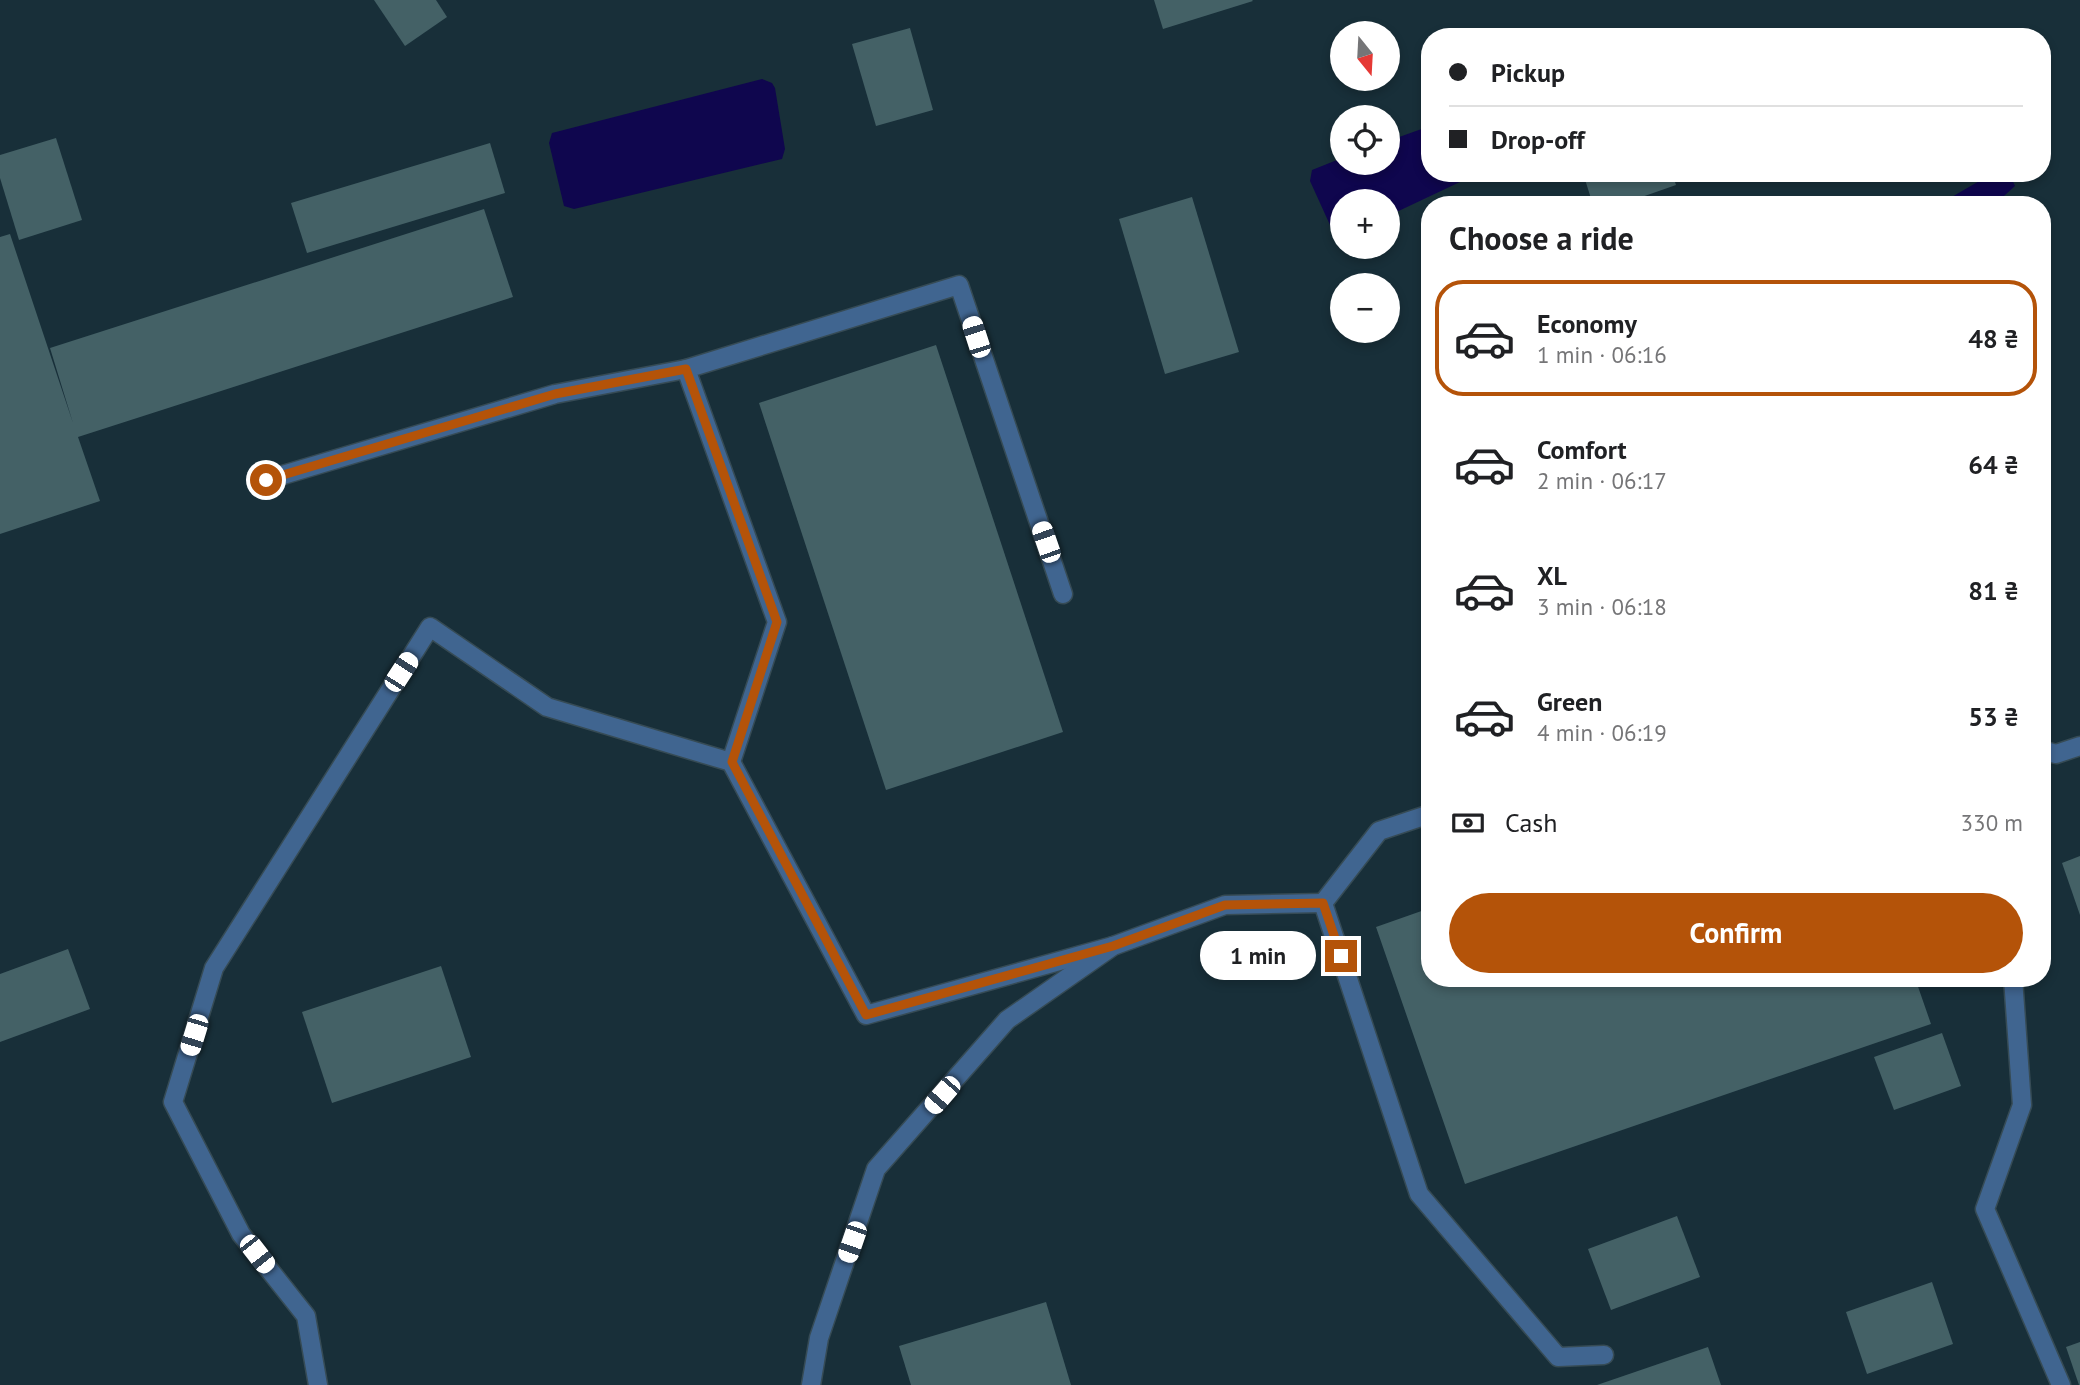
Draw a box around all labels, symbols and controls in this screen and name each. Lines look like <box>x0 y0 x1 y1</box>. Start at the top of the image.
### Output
north arrow <box>1330 21 1400 91</box>
map controls <box>1330 21 1400 343</box>
text: Pickup <box>1491 56 1565 89</box>
button: locate <box>1330 105 1400 175</box>
text: Drop-off <box>1491 123 1585 156</box>
button: + <box>1330 189 1400 259</box>
text: Choose a ride <box>1449 217 1634 259</box>
button: − <box>1330 273 1400 343</box>
icon: car <box>1453 307 1516 370</box>
text: Economy <box>1537 307 1637 340</box>
car <box>960 314 993 360</box>
text: 48 ₴ <box>1968 322 2019 355</box>
text: 1 min · 06:16 <box>1537 340 1667 369</box>
icon: car <box>1453 433 1516 496</box>
text: Comfort <box>1537 433 1627 466</box>
text: 64 ₴ <box>1968 448 2019 481</box>
route start <box>250 464 282 496</box>
text: 2 min · 06:17 <box>1537 466 1667 495</box>
car <box>1030 519 1063 565</box>
icon: car <box>1453 559 1516 622</box>
text: XL <box>1537 559 1567 592</box>
text: 81 ₴ <box>1968 574 2019 607</box>
text: 3 min · 06:18 <box>1537 592 1667 621</box>
car <box>381 649 422 695</box>
icon: car <box>1453 685 1516 748</box>
text: Green <box>1537 685 1602 718</box>
text: 53 ₴ <box>1968 700 2019 733</box>
text: 4 min · 06:19 <box>1537 718 1667 747</box>
icon: cash <box>1449 804 1487 842</box>
text: Cash <box>1505 806 1557 839</box>
text: 330 m <box>1961 808 2023 837</box>
button: Confirm <box>1449 893 2023 973</box>
callout: 1 min <box>1201 932 1316 981</box>
route end <box>1325 940 1357 972</box>
text: 1 min <box>1230 941 1286 970</box>
car <box>178 1012 211 1058</box>
car <box>921 1072 964 1118</box>
car <box>836 1219 869 1265</box>
car <box>236 1231 279 1277</box>

